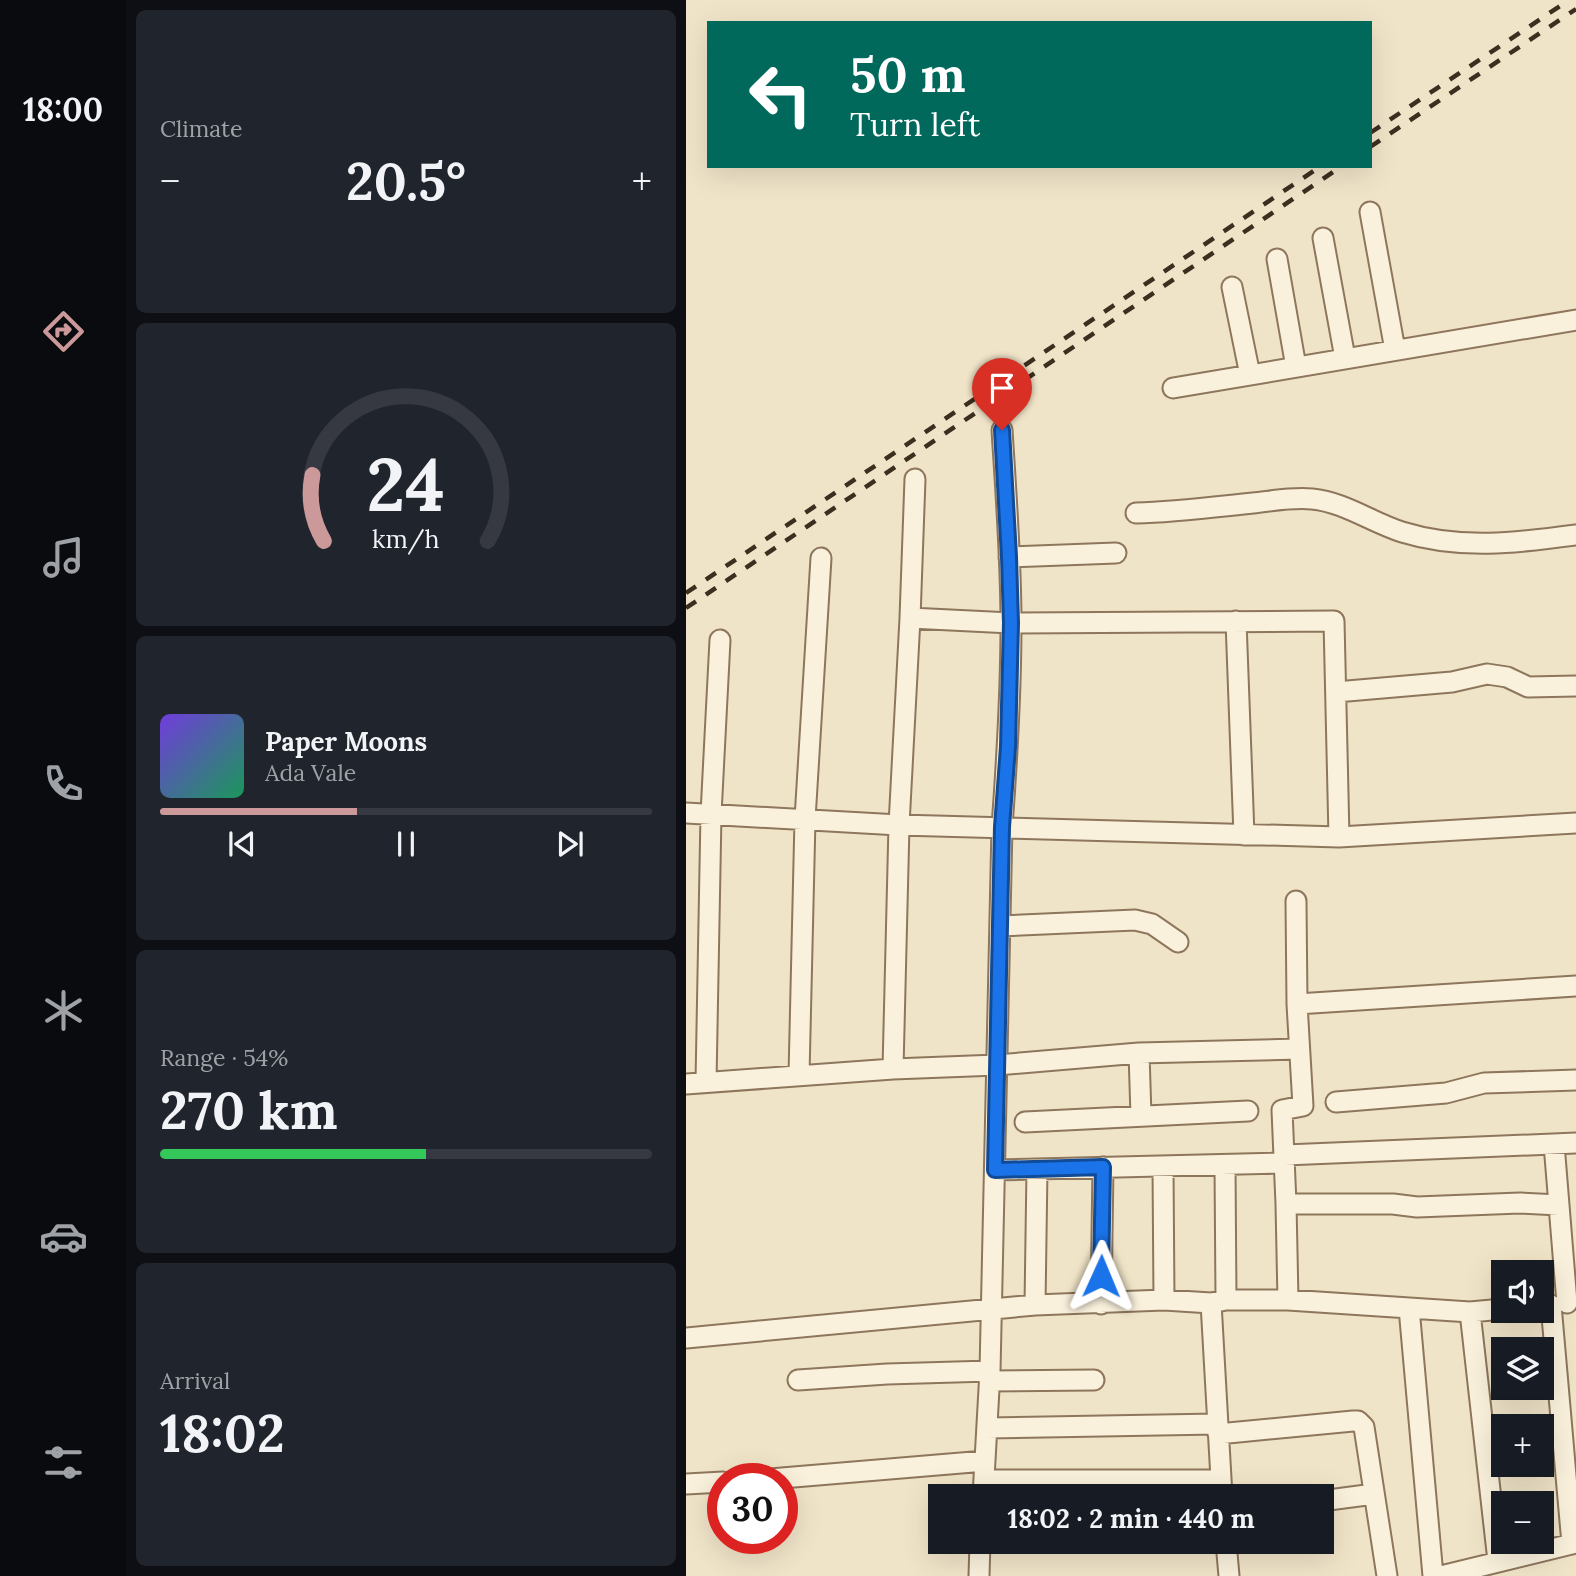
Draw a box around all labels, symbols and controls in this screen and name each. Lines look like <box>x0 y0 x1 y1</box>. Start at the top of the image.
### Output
text: 50 m <box>850 43 966 105</box>
icon: left <box>735 49 826 140</box>
text: 18:00 <box>23 89 103 130</box>
text: Turn left <box>850 104 980 145</box>
text: Climate <box>160 114 242 143</box>
text: 20.5° <box>346 148 466 214</box>
text: − <box>160 157 180 205</box>
text: + <box>632 157 652 205</box>
icon: directions <box>39 307 88 356</box>
pin <box>972 358 1032 430</box>
icon: arrive <box>983 369 1021 407</box>
text: 24 <box>367 438 445 531</box>
text: km/h <box>372 523 440 555</box>
icon: music <box>39 533 88 582</box>
text: Paper Moons <box>265 725 427 758</box>
text: Ada Vale <box>265 758 356 787</box>
icon: phone <box>39 759 88 808</box>
icon: previous <box>223 825 261 863</box>
icon: pause <box>387 825 425 863</box>
icon: next <box>551 825 589 863</box>
icon: climate <box>39 986 88 1035</box>
text: Range · 54% <box>160 1043 288 1072</box>
text: 270 km <box>160 1077 338 1143</box>
icon: car <box>39 1212 88 1261</box>
position arrow <box>1064 1239 1138 1313</box>
map controls <box>1491 1260 1554 1554</box>
button: sound <box>1491 1260 1554 1323</box>
button: layers <box>1491 1337 1554 1400</box>
text: Arrival <box>160 1366 230 1395</box>
text: 18:02 <box>160 1400 285 1466</box>
button: + <box>1491 1414 1554 1477</box>
icon: filters <box>39 1438 88 1487</box>
speed limit sign: 30 <box>707 1463 798 1554</box>
button: − <box>1491 1491 1554 1554</box>
text: 18:02 · 2 min · 440 m <box>1007 1502 1255 1535</box>

